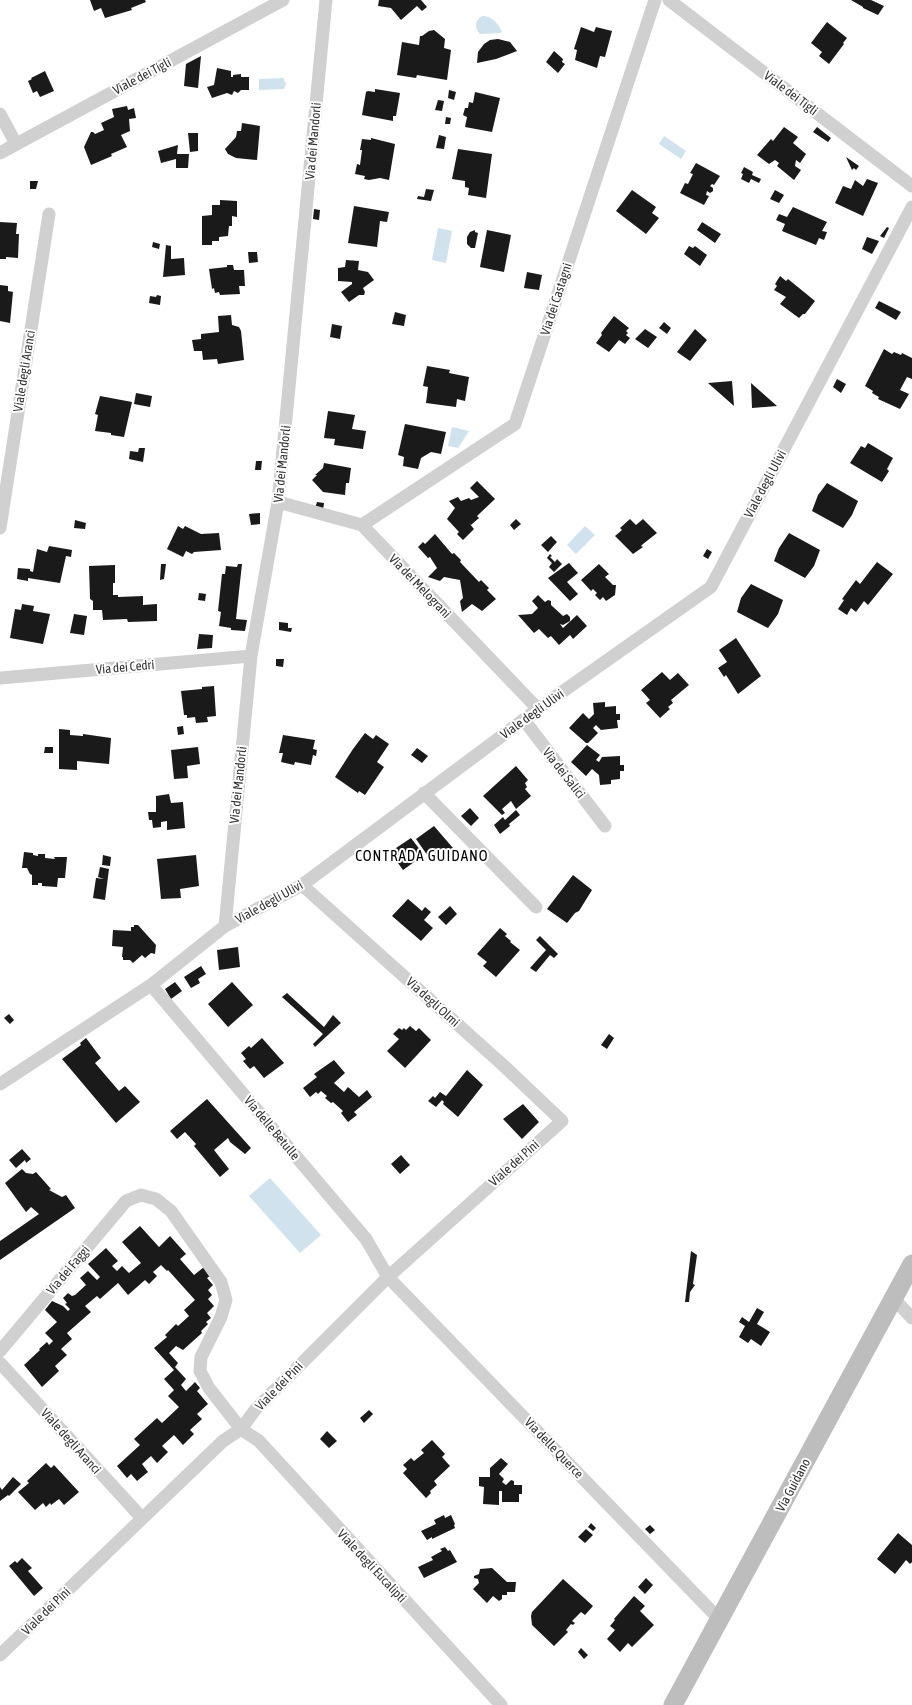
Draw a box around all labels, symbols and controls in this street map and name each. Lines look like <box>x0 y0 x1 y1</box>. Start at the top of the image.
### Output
street label: Viale dei Tigli <box>110 54 174 98</box>
street label: Viale dei Tigli <box>761 68 821 118</box>
street label: Via dei Mandorli <box>302 102 324 180</box>
street label: Via dei Castagni <box>537 261 575 337</box>
street label: Viale degli Aranci <box>10 329 38 413</box>
street label: Via dei Mandorli <box>270 425 294 503</box>
street label: Viale degli Ulivi <box>741 447 789 521</box>
street label: Via dei Melograni <box>386 551 454 621</box>
street label: Via dei Cedri <box>95 657 155 677</box>
street label: Viale degli Ulivi <box>497 686 567 742</box>
street label: Via dei Salici <box>540 745 588 801</box>
street label: Via dei Mandorli <box>226 746 250 824</box>
district label: CONTRADA GUIDANO <box>355 847 489 864</box>
street label: Viale degli Ulivi <box>233 877 305 927</box>
street label: Via degli Olmi <box>403 974 463 1030</box>
street label: Via delle Betulle <box>241 1093 303 1163</box>
street label: Viale dei Pini <box>486 1137 542 1189</box>
street label: Via dei Faggi <box>43 1243 93 1297</box>
street label: Viale dei Pini <box>252 1359 306 1413</box>
street label: Viale degli Aranci <box>38 1405 104 1477</box>
street label: Via delle Querce <box>522 1415 587 1481</box>
street label: Via Guidano <box>773 1456 813 1514</box>
street label: Viale degli Eucalipti <box>334 1526 410 1606</box>
street label: Viale dei Pini <box>19 1584 73 1638</box>

